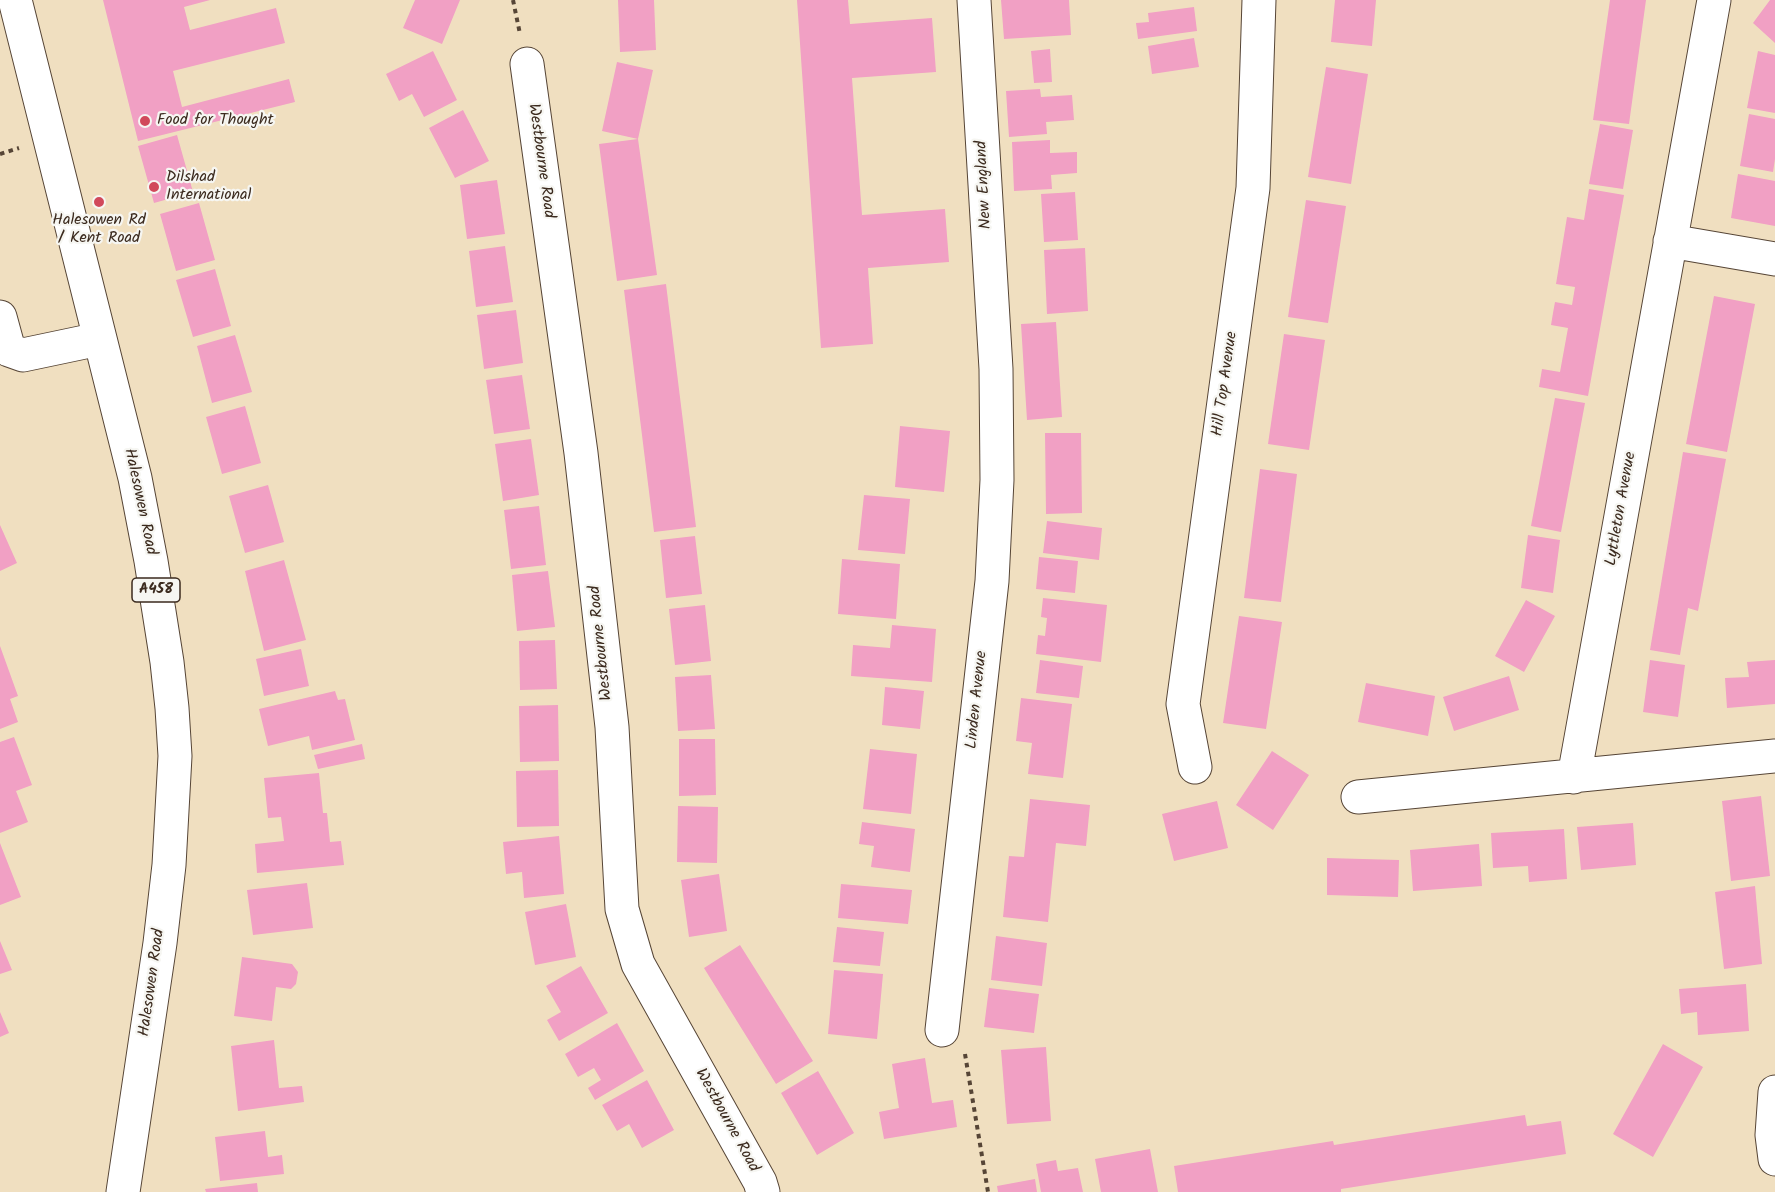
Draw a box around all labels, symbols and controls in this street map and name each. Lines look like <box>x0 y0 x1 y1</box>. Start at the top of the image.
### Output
street label: Westbourne Road <box>522 102 558 220</box>
place label: Food for Thought <box>157 111 274 131</box>
marker: Food for Thought <box>138 114 152 128</box>
street label: New England <box>973 140 997 230</box>
place label: Dilshad International <box>166 168 251 206</box>
marker: Dilshad International <box>147 180 161 194</box>
marker: Halesowen Rd / Kent Road <box>92 195 106 209</box>
place label: Halesowen Rd / Kent Road <box>52 211 146 249</box>
street label: Hill Top Avenue <box>1209 330 1243 438</box>
street label: Halesowen Road <box>118 447 160 557</box>
street label: Lyttleton Avenue <box>1603 451 1641 567</box>
road number: A458 <box>132 578 180 602</box>
street label: Westbourne Road <box>586 585 618 701</box>
street label: Linden Avenue <box>963 650 993 750</box>
street label: Halesowen Road <box>136 928 170 1038</box>
street label: Westbourne Road <box>690 1066 762 1176</box>

